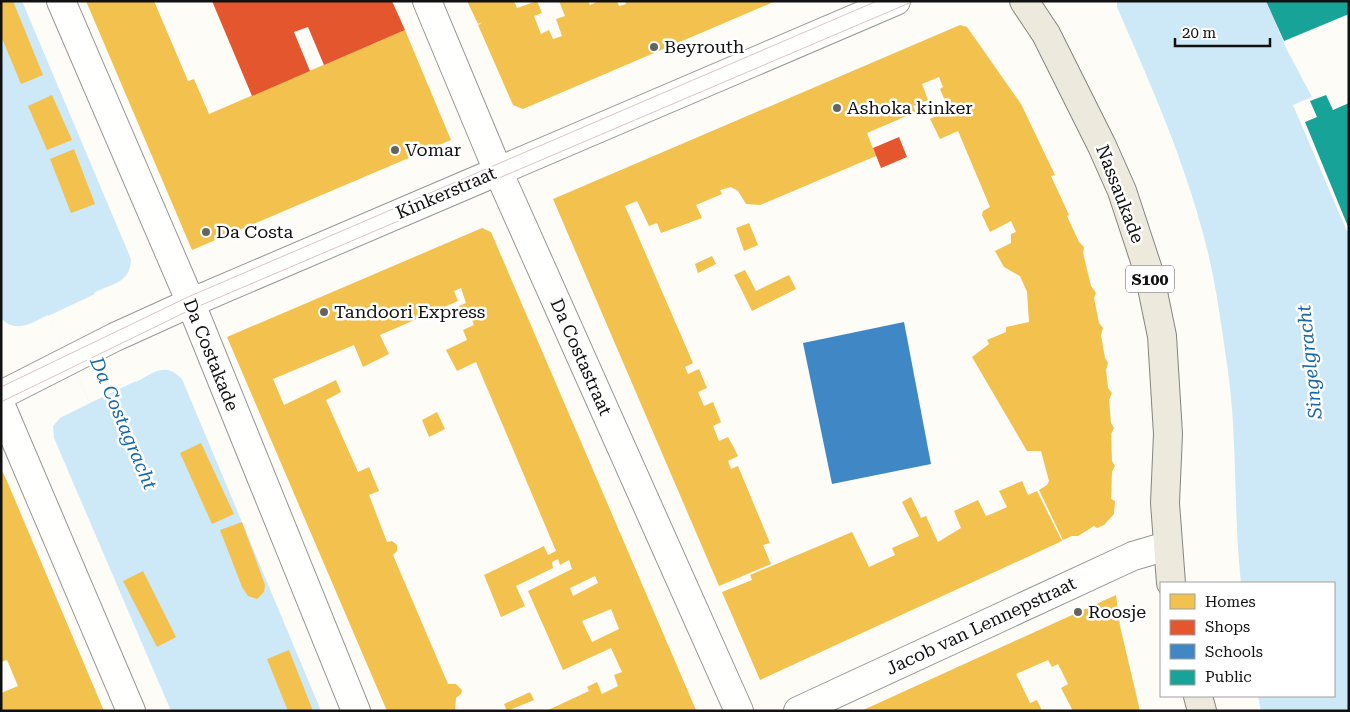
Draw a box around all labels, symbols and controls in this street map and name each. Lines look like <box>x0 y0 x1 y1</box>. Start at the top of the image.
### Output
scale bar <box>1175 15 1270 47</box>
text: 20 m <box>1182 24 1217 42</box>
place label: Beyrouth <box>664 36 745 57</box>
marker: Beyrouth <box>648 41 660 53</box>
place label: Ashoka kinker <box>847 97 973 118</box>
marker: Ashoka kinker <box>831 102 843 114</box>
place label: Vomar <box>405 139 461 160</box>
street label: Nassaukade <box>1092 142 1149 246</box>
marker: Vomar <box>389 144 401 156</box>
street label: Kinkerstraat <box>393 162 499 223</box>
place label: Da Costa <box>216 221 293 242</box>
marker: Da Costa <box>200 226 212 238</box>
road number: S100 <box>1126 266 1174 292</box>
street label: Da Costastraat <box>546 295 617 419</box>
street label: Da Costakade <box>179 296 244 414</box>
place label: Tandoori Express <box>334 301 485 322</box>
water label: Singelgracht <box>1292 304 1327 421</box>
marker: Tandoori Express <box>318 306 330 318</box>
water label: Da Costagracht <box>85 352 162 493</box>
street label: Jacob van Lennepstraat <box>883 572 1079 679</box>
legend <box>1160 582 1335 697</box>
text: Homes <box>1205 593 1256 611</box>
place label: Roosje <box>1088 601 1146 622</box>
marker: Roosje <box>1072 606 1084 618</box>
text: Shops <box>1205 618 1250 636</box>
text: Schools <box>1205 643 1263 661</box>
text: Public <box>1205 668 1252 686</box>

